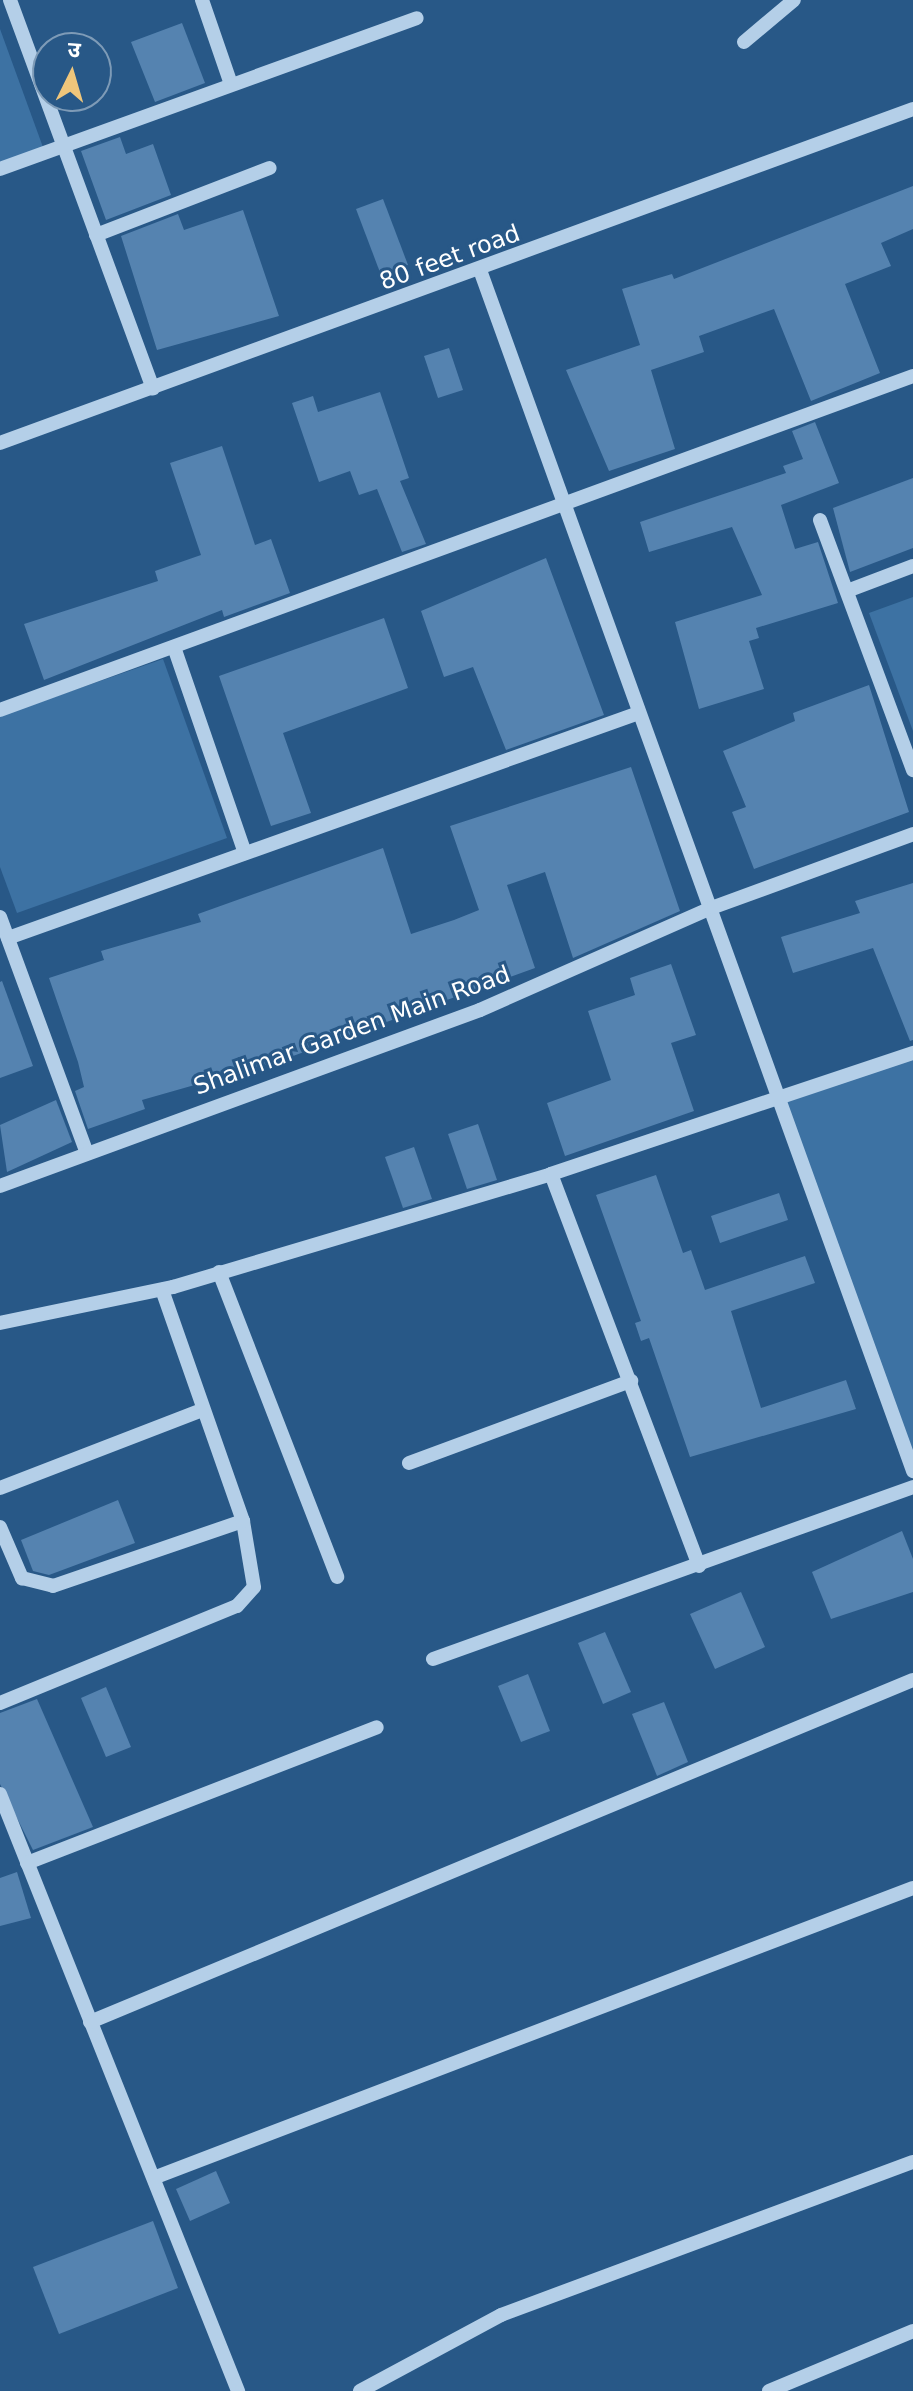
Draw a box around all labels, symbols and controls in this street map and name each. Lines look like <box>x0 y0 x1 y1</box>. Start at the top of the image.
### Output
north arrow <box>32 32 112 112</box>
text: उ <box>66 37 81 63</box>
street label: 80 feet road <box>376 219 524 297</box>
street label: Shalimar Garden Main Road <box>190 960 514 1102</box>

